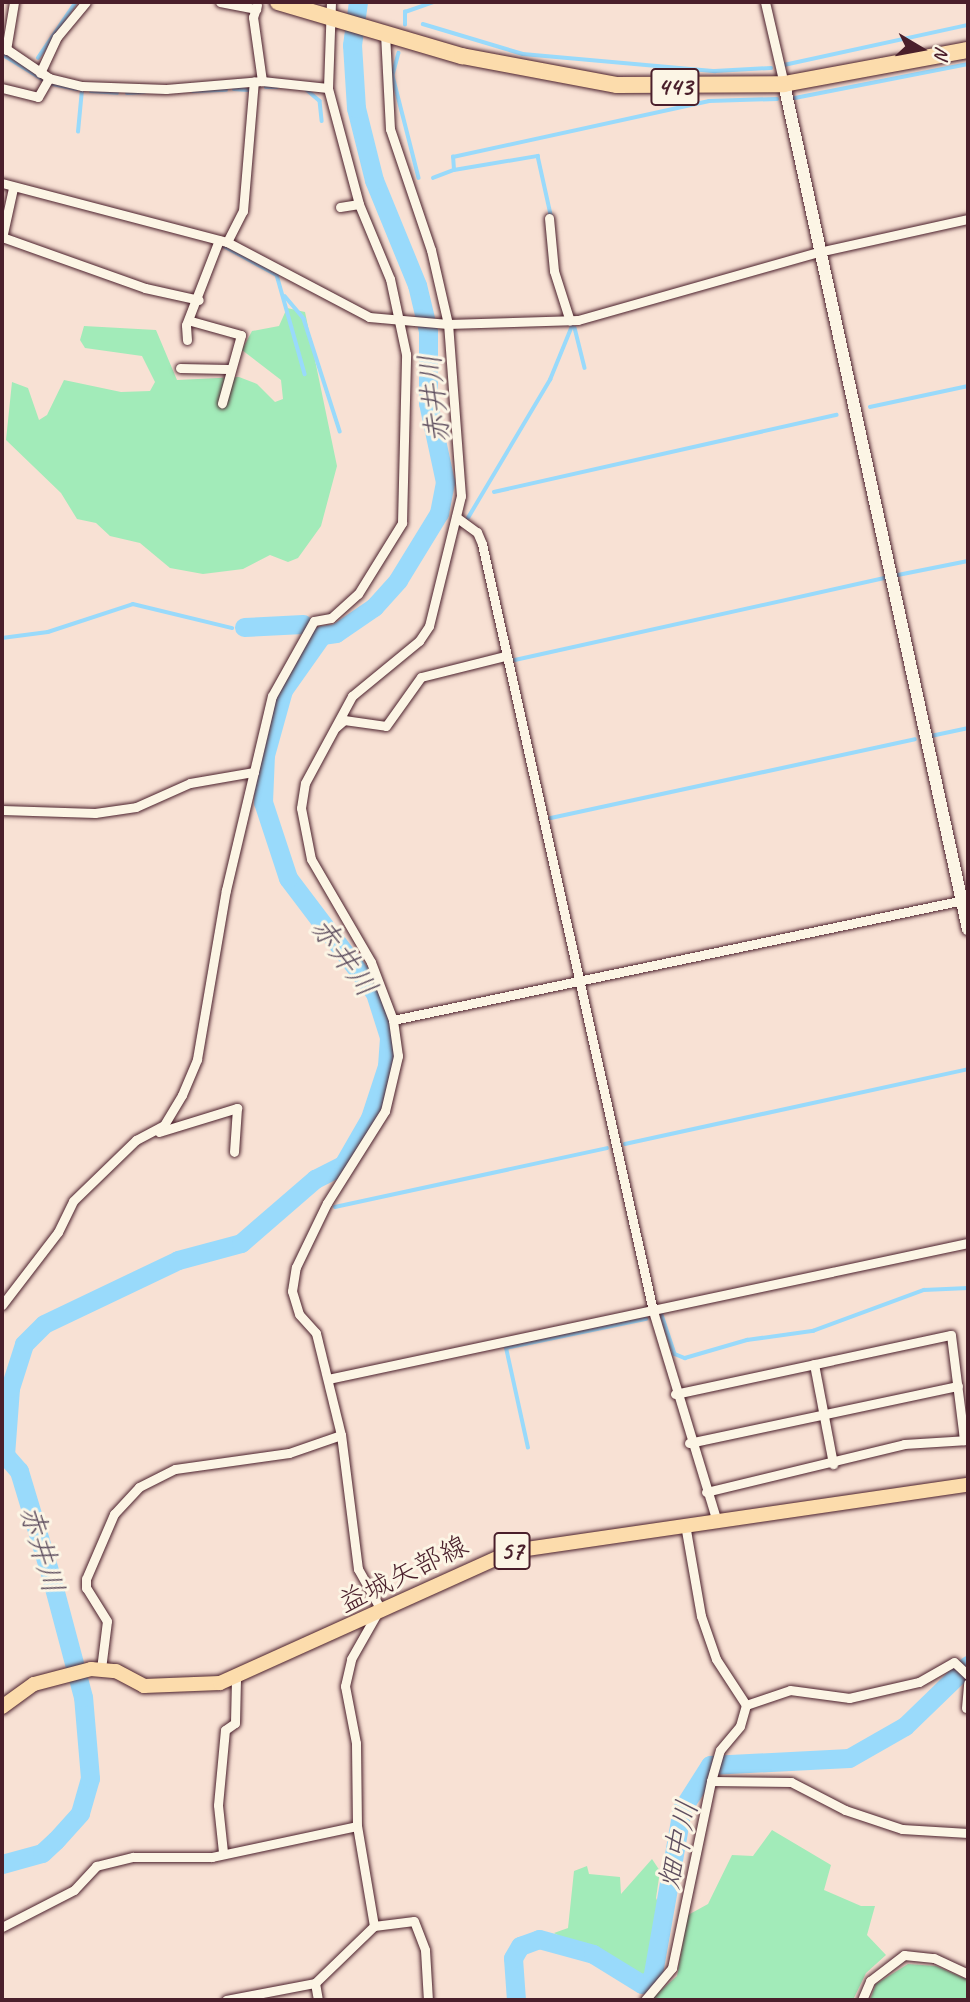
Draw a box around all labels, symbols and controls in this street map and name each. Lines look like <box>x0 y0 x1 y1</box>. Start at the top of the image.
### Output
north arrow <box>886 14 956 84</box>
text: N <box>929 45 955 61</box>
road number: 443 <box>649 64 701 110</box>
water label: 赤井川 <box>411 352 457 446</box>
water label: 赤井川 <box>303 910 385 1004</box>
water label: 赤井川 <box>12 1501 72 1597</box>
street label: 益城矢部線 <box>333 1528 473 1620</box>
road number: 57 <box>493 1528 531 1574</box>
water label: 畑中川 <box>650 1797 706 1893</box>

